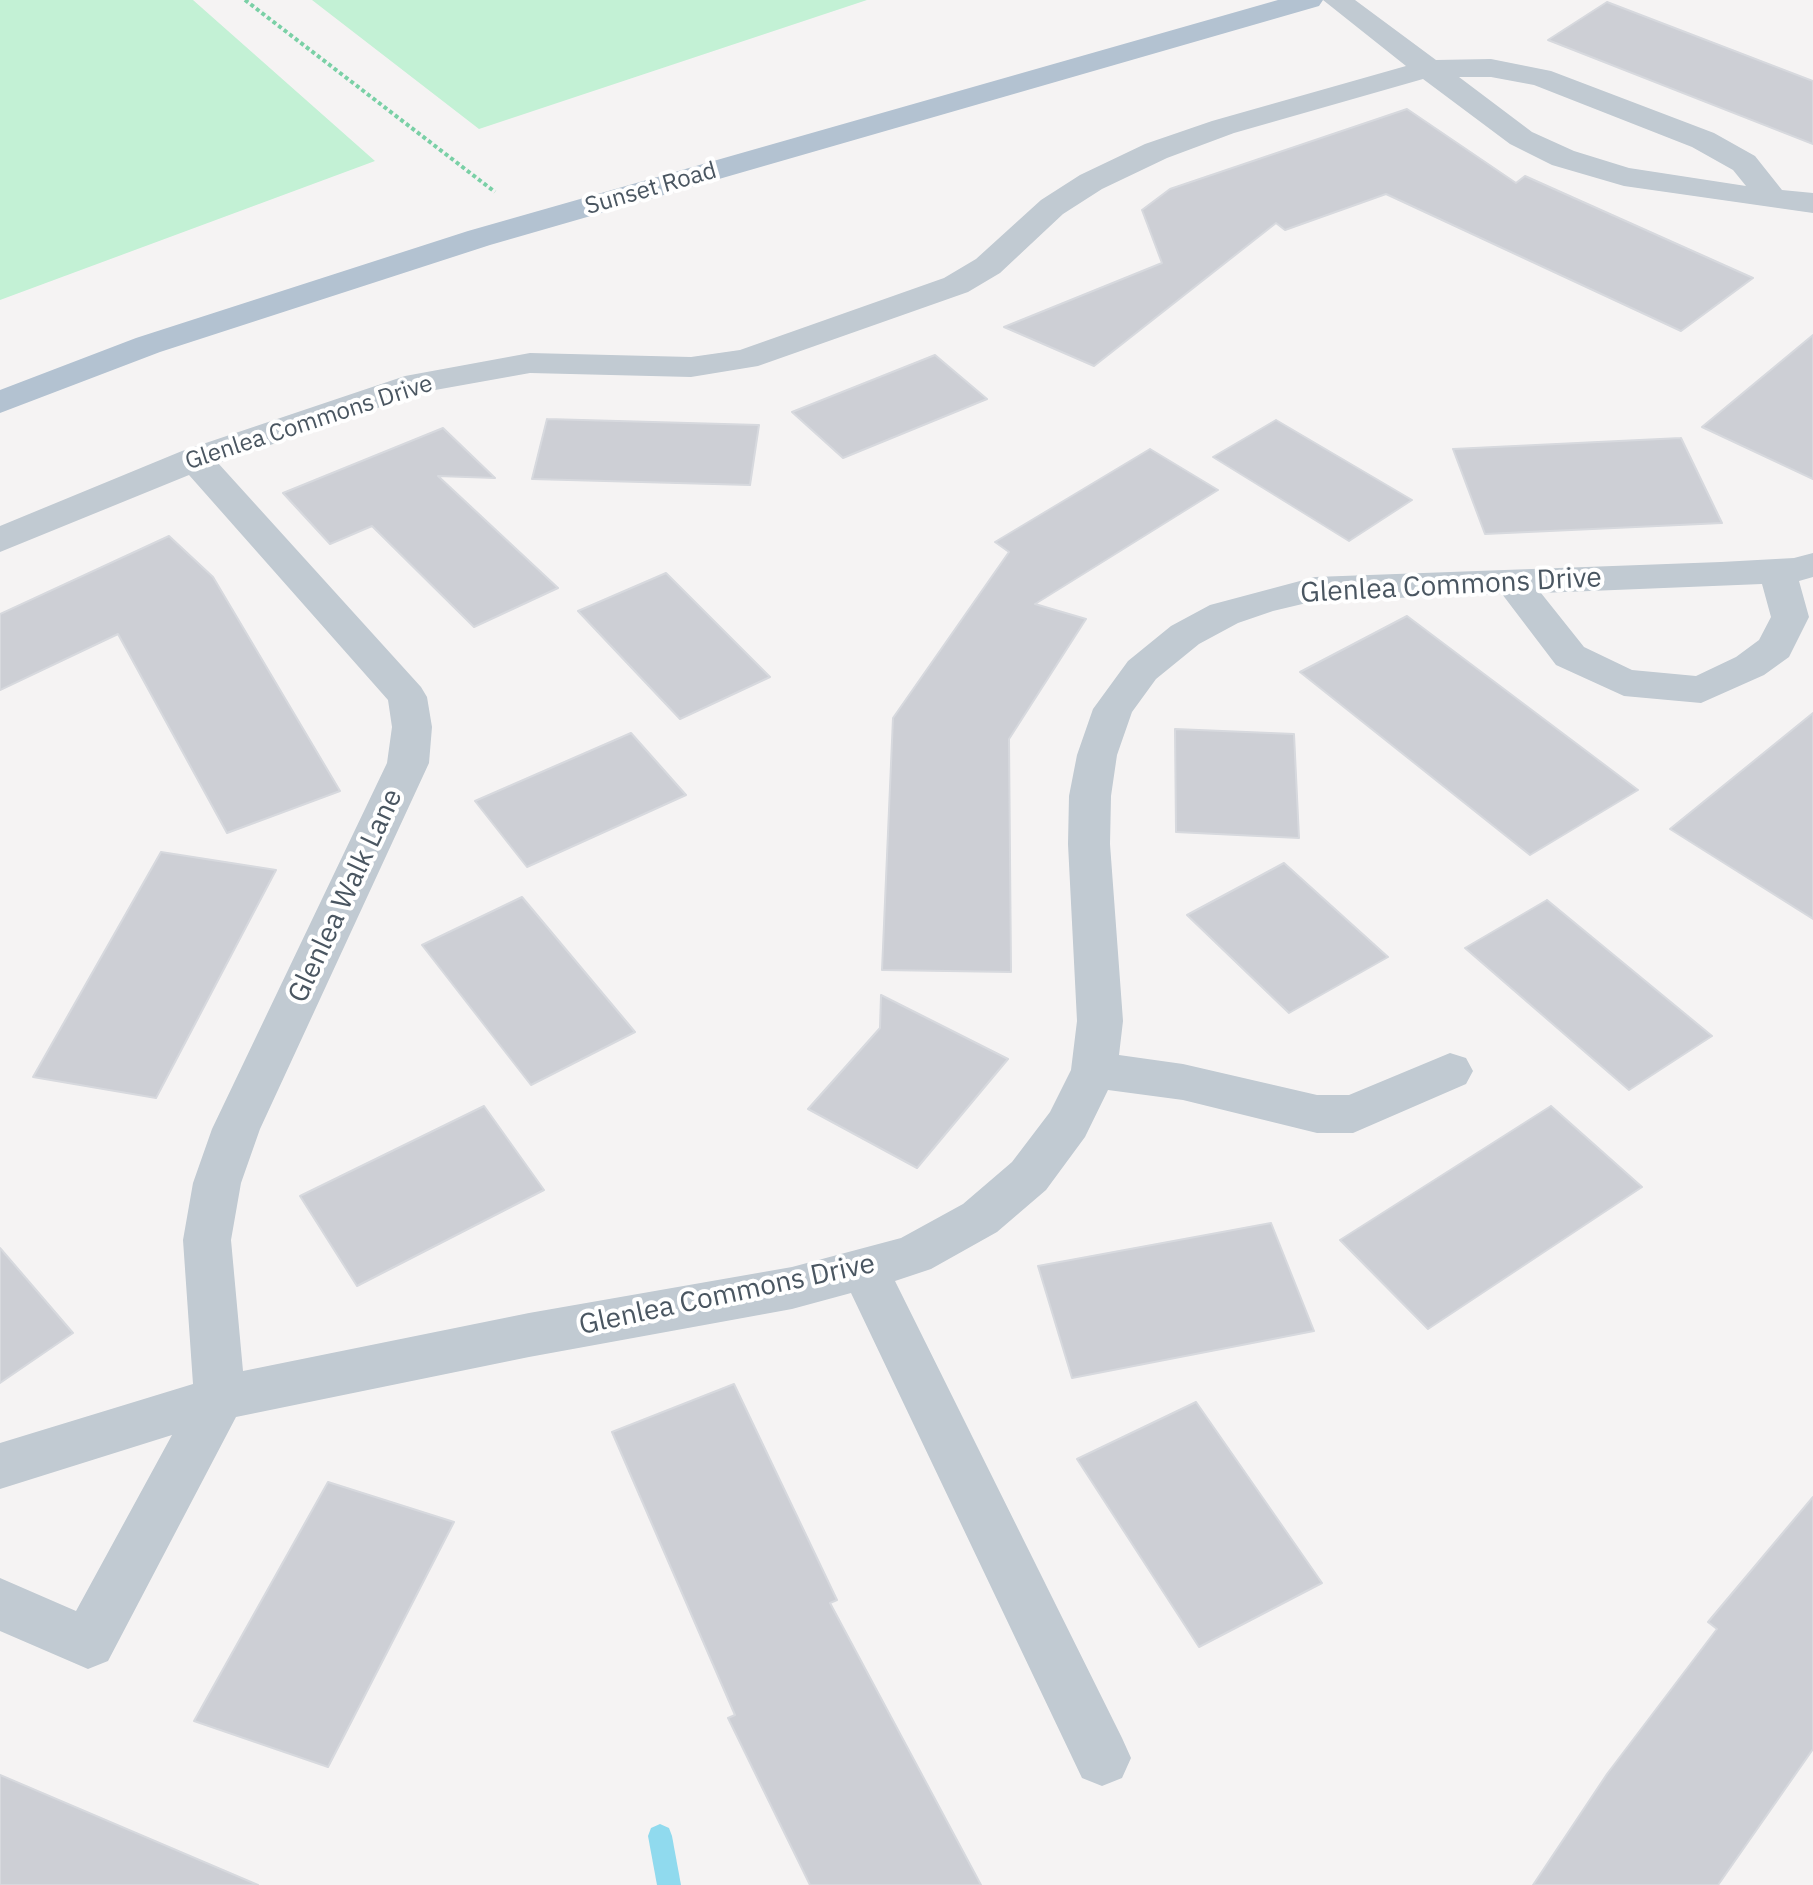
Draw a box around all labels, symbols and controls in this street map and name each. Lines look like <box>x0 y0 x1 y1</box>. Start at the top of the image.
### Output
street label: Sunset Road <box>582 157 720 221</box>
street label: Glenlea Commons Drive <box>182 369 436 477</box>
street label: Glenlea Commons Drive <box>1299 561 1603 611</box>
street label: Glenlea Walk Lane <box>282 784 410 1008</box>
street label: Glenlea Commons Drive <box>576 1247 878 1343</box>

